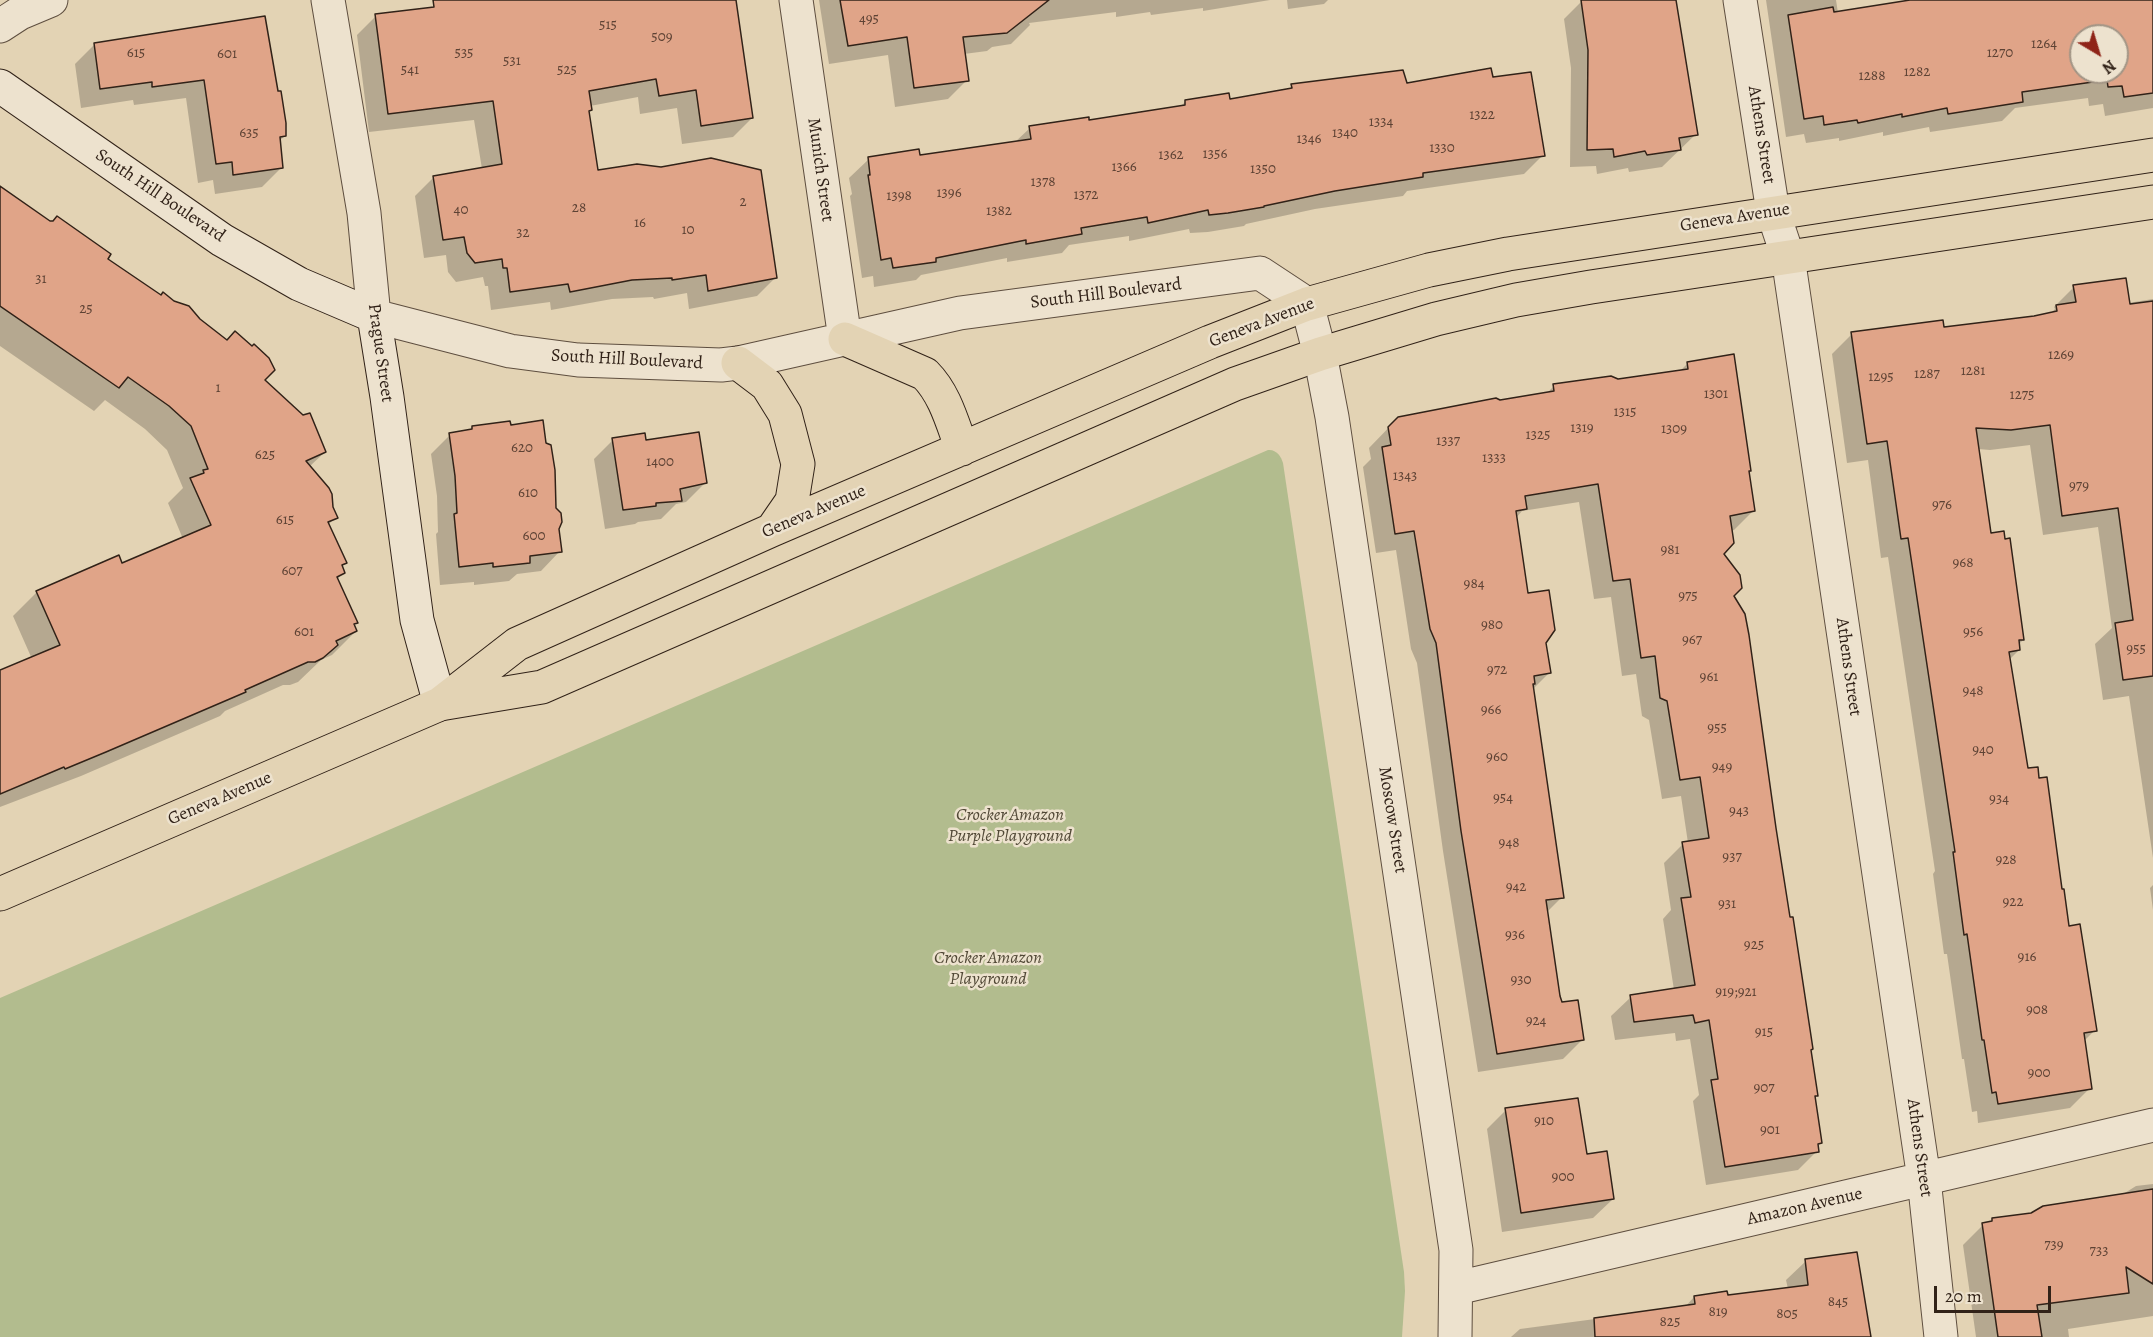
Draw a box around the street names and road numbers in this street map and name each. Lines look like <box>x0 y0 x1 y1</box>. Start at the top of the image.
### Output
street label: Athens Street <box>1743 84 1779 186</box>
street label: Munich Street <box>802 117 838 223</box>
street label: South Hill Boulevard <box>91 145 229 247</box>
street label: Geneva Avenue <box>1679 199 1791 237</box>
street label: South Hill Boulevard <box>1029 274 1183 314</box>
street label: Geneva Avenue <box>1206 293 1318 353</box>
street label: Prague Street <box>362 302 398 404</box>
street label: South Hill Boulevard <box>551 345 703 375</box>
street label: Geneva Avenue <box>759 480 869 544</box>
street label: Athens Street <box>1830 616 1866 718</box>
street label: Moscow Street <box>1373 765 1411 875</box>
street label: Geneva Avenue <box>165 767 275 831</box>
street label: Athens Street <box>1901 1097 1937 1199</box>
street label: Amazon Avenue <box>1745 1183 1865 1231</box>

